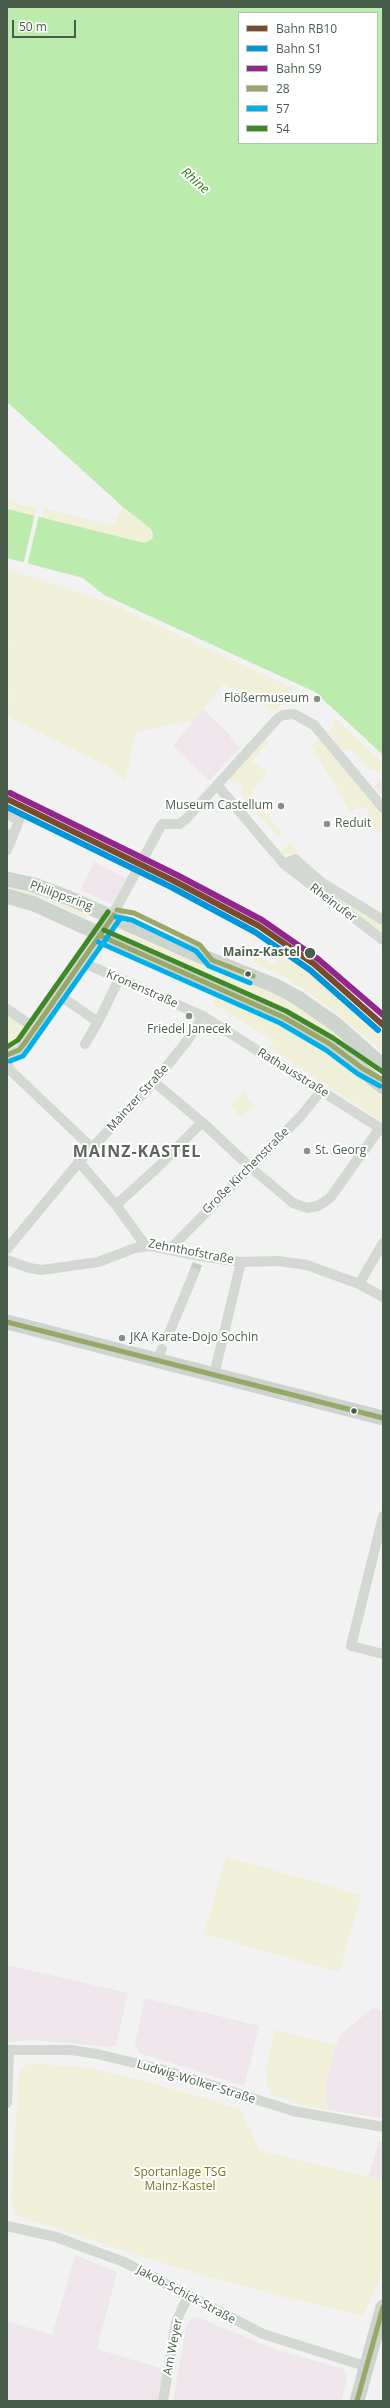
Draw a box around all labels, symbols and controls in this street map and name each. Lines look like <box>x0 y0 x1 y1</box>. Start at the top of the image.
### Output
scale bar <box>14 12 78 38</box>
legend <box>238 12 378 144</box>
text: 50 m <box>19 18 47 35</box>
text: Bahn RB10 <box>276 20 337 37</box>
text: Bahn S1 <box>276 40 322 57</box>
text: Bahn S9 <box>276 60 322 77</box>
text: 28 <box>276 80 290 97</box>
text: 57 <box>276 100 290 117</box>
text: 54 <box>276 120 290 137</box>
water label: Rhine <box>178 165 212 197</box>
place label: Flößermuseum <box>224 692 309 706</box>
marker: Flößermuseum <box>312 694 322 704</box>
place label: Museum Castellum <box>165 799 273 813</box>
marker: Museum Castellum <box>276 801 286 811</box>
place label: Reduit <box>335 817 371 831</box>
marker: Reduit <box>322 819 332 829</box>
street label: Philippsring <box>28 878 94 914</box>
street label: Rheinufer <box>307 881 359 925</box>
place label: Mainz-Kastel <box>223 946 300 960</box>
marker: Mainz-Kastel <box>303 946 317 960</box>
street label: Kronenstraße <box>104 967 180 1011</box>
unlabelled marker <box>243 969 253 979</box>
marker: Friedel Janecek <box>184 1011 194 1021</box>
place label: Friedel Janecek <box>147 1023 231 1037</box>
street label: Rathausstraße <box>255 1045 331 1101</box>
street label: Mainzer Straße <box>104 1062 172 1134</box>
street label: Große Kirchenstraße <box>200 1125 292 1217</box>
district label: MAINZ-KASTEL <box>73 1142 201 1162</box>
place label: St. Georg <box>315 1144 366 1158</box>
marker: St. Georg <box>302 1146 312 1156</box>
street label: Zehnthofstraße <box>147 1237 235 1267</box>
place label: JKA Karate-Dojo Sochin <box>130 1331 258 1345</box>
marker: JKA Karate-Dojo Sochin <box>117 1333 127 1343</box>
unlabelled marker <box>349 1406 359 1416</box>
street label: Ludwig-Wolker-Straße <box>135 2057 257 2107</box>
park label: Sportanlage TSG Mainz-Kastel <box>134 2166 226 2194</box>
street label: Jakob-Schick-Straße <box>134 2263 238 2327</box>
street label: Am Weyer <box>160 2318 186 2376</box>

